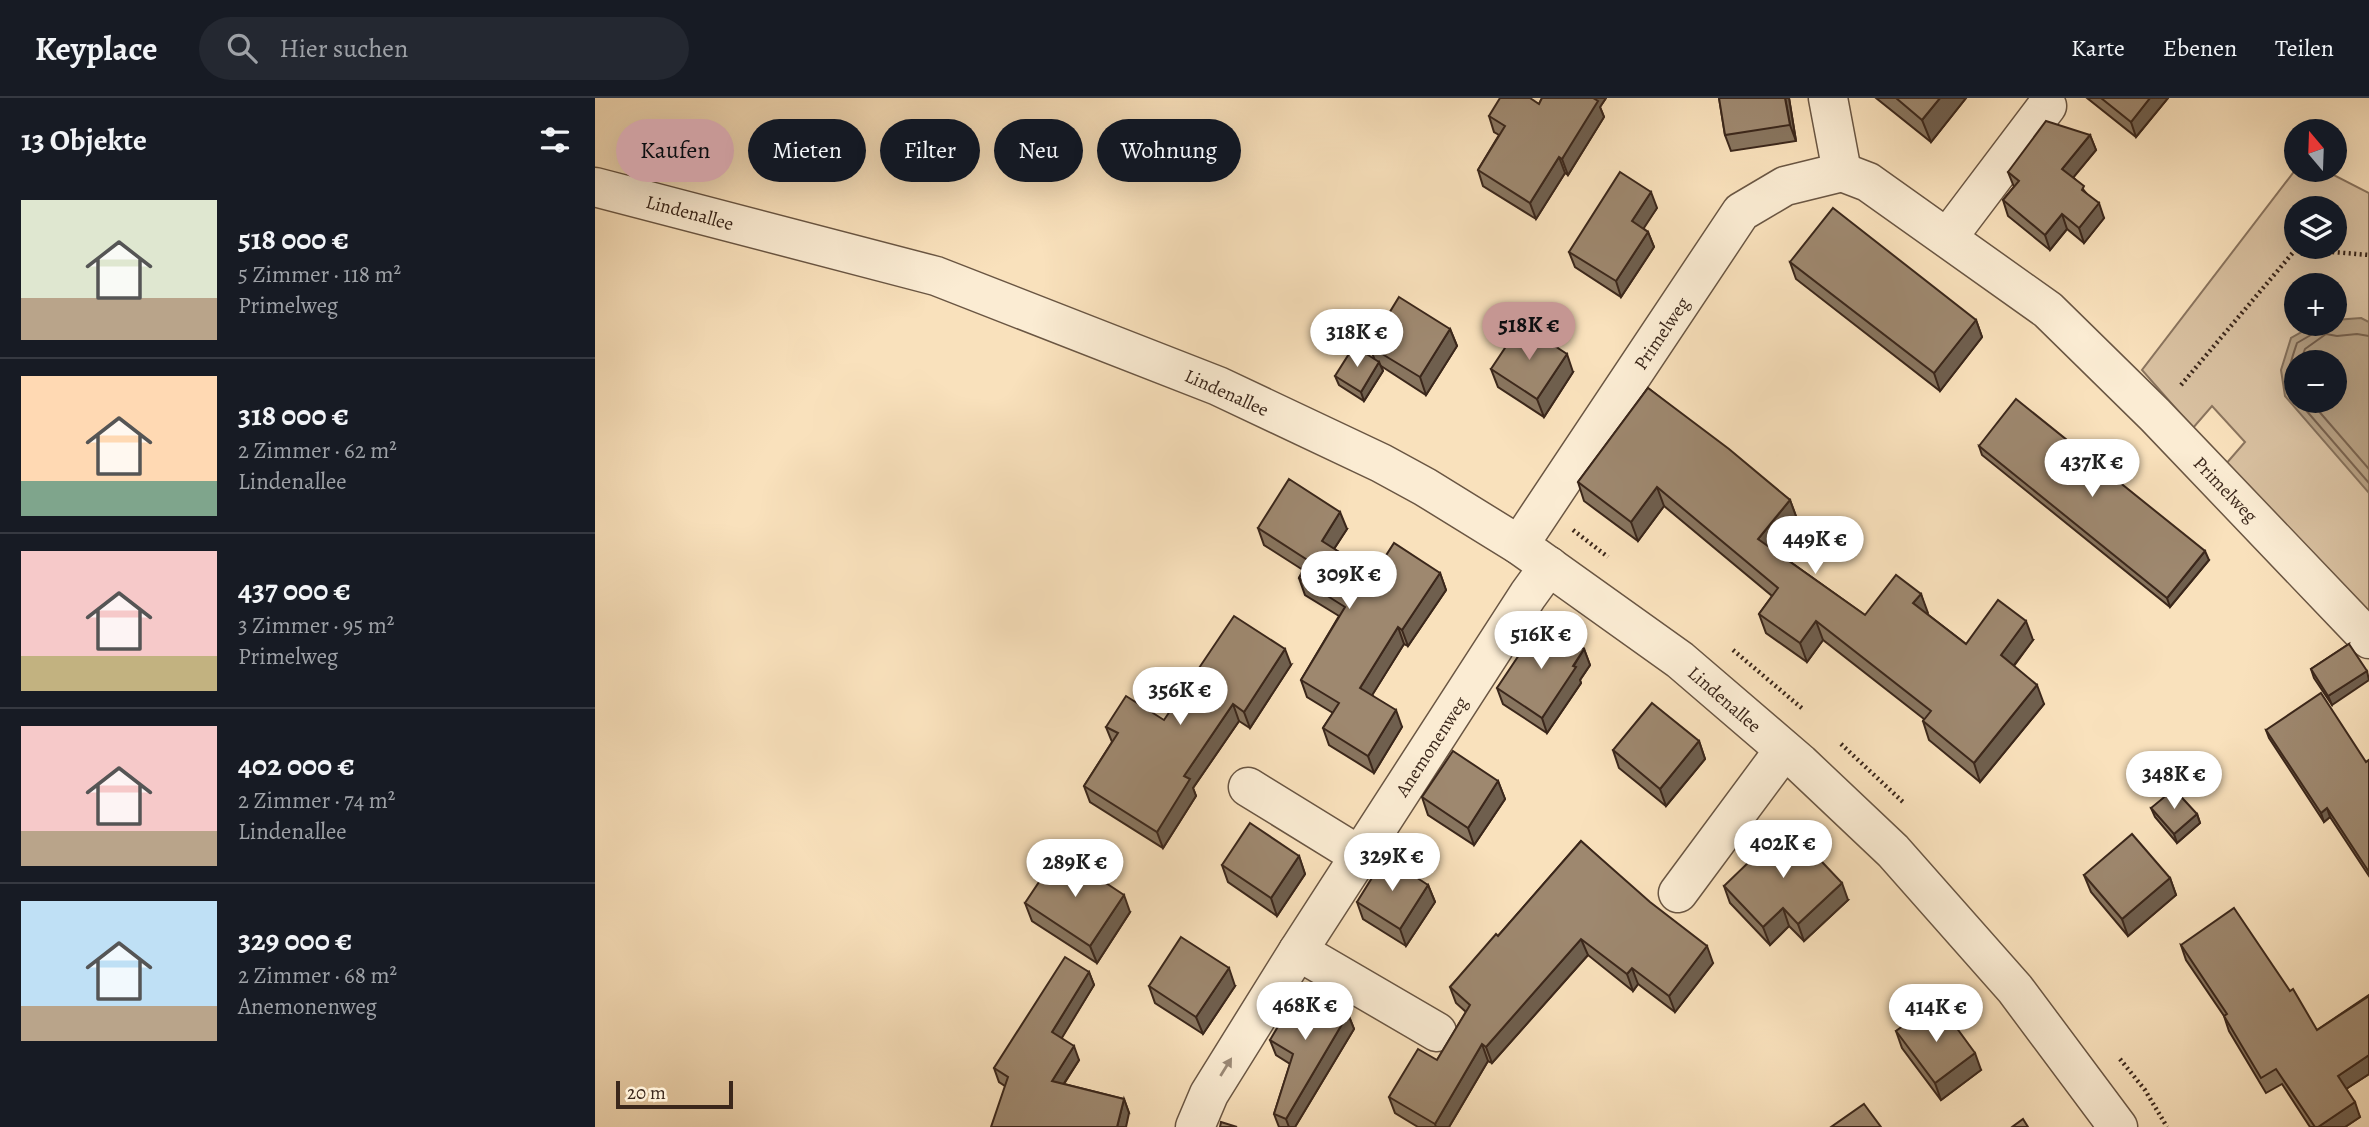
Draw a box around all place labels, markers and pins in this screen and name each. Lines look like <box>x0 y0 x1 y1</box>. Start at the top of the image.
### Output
pin: 518K € <box>1472 302 1586 362</box>
pin: 318K € <box>1300 310 1414 369</box>
pin: 437K € <box>2035 440 2149 499</box>
pin: 449K € <box>1758 517 1872 576</box>
pin: 309K € <box>1292 552 1406 611</box>
pin: 516K € <box>1484 612 1598 671</box>
pin: 356K € <box>1123 668 1237 727</box>
pin: 348K € <box>2117 752 2231 811</box>
pin: 402K € <box>1726 820 1840 880</box>
pin: 329K € <box>1335 834 1449 893</box>
pin: 289K € <box>1018 840 1132 899</box>
pin: 468K € <box>1248 982 1362 1042</box>
pin: 414K € <box>1879 984 1993 1044</box>

